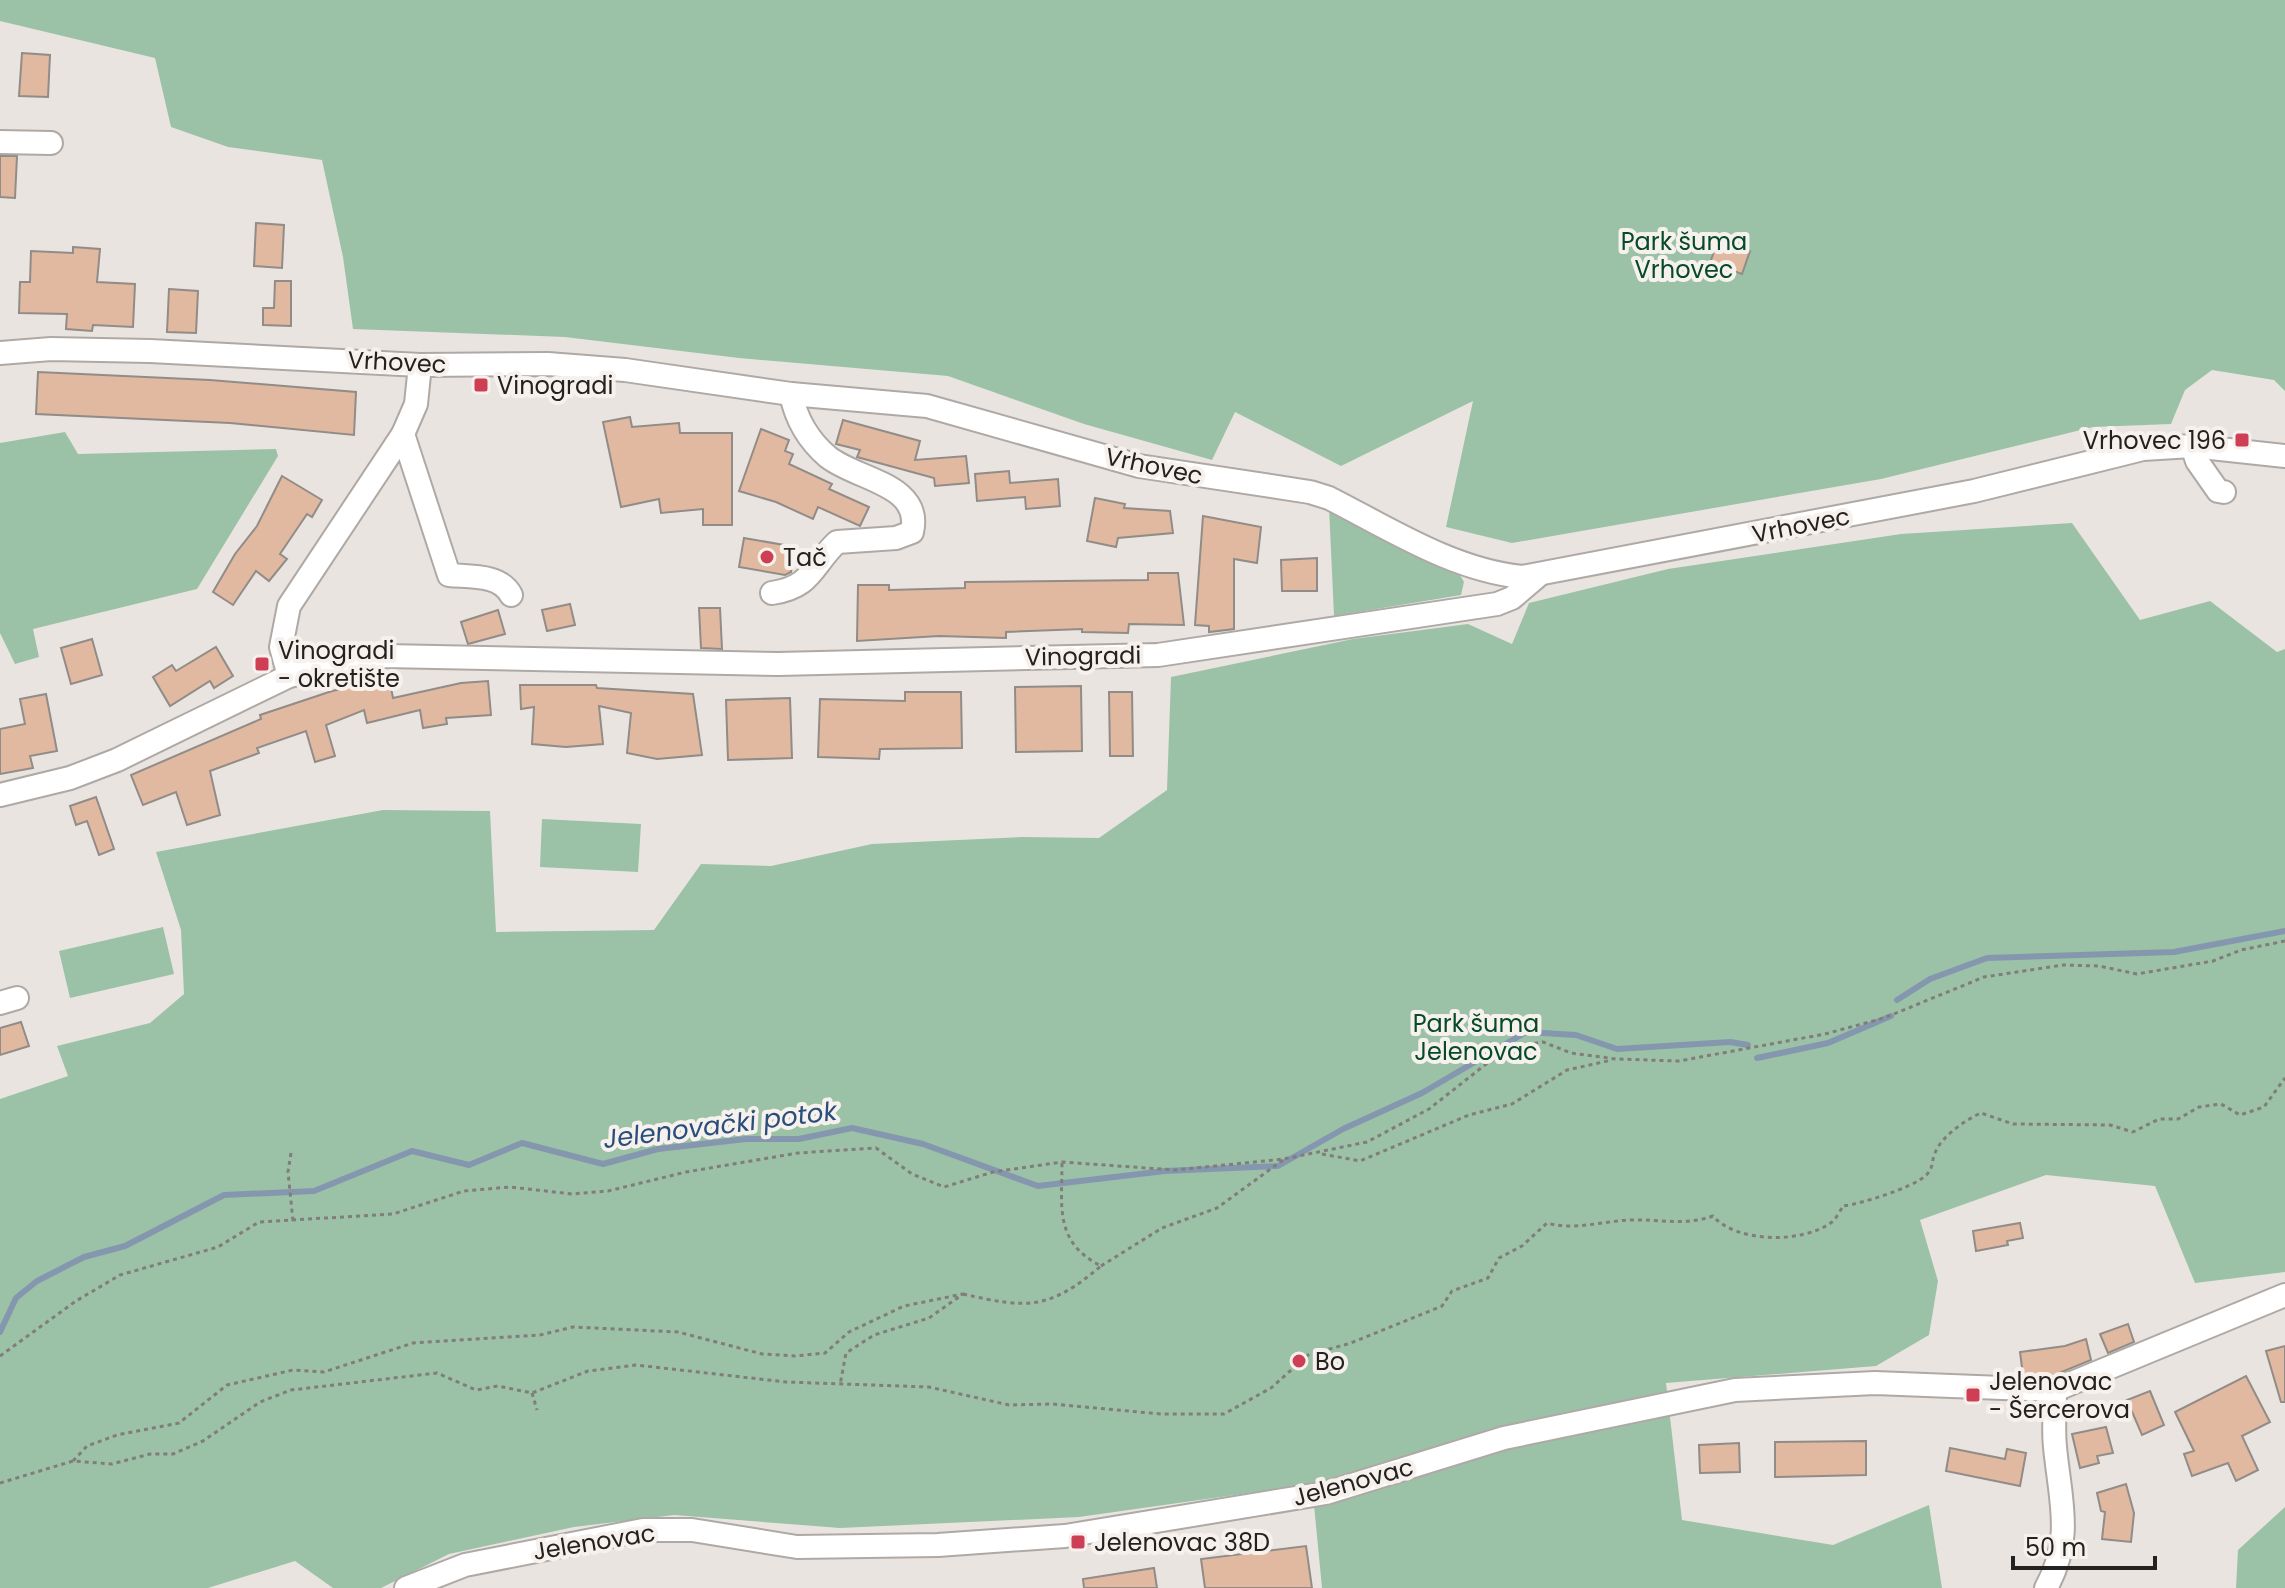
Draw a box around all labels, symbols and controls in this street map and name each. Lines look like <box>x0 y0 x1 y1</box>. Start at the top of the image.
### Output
park label: Park šuma Vrhovec <box>1621 225 1747 286</box>
street label: Vrhovec <box>347 343 447 381</box>
place label: Vinogradi <box>497 369 613 402</box>
marker: Vinogradi <box>472 376 490 394</box>
place label: Vrhovec 196 <box>2083 424 2226 457</box>
marker: Vrhovec 196 <box>2233 431 2251 449</box>
street label: Vrhovec <box>1102 440 1206 492</box>
street label: Vrhovec <box>1749 499 1853 551</box>
place label: Tač <box>783 541 827 574</box>
marker: Tač <box>758 548 776 566</box>
place label: Vinogradi - okretište <box>278 634 400 695</box>
street label: Vinogradi <box>1025 638 1141 674</box>
marker: Vinogradi - okretište <box>253 655 271 673</box>
park label: Park šuma Jelenovac <box>1413 1007 1539 1068</box>
water label: Jelenovački potok <box>601 1093 840 1157</box>
place label: Bo <box>1315 1345 1345 1378</box>
marker: Bo <box>1290 1352 1308 1370</box>
place label: Jelenovac - Šercerova <box>1989 1365 2130 1426</box>
marker: Jelenovac - Šercerova <box>1964 1386 1982 1404</box>
street label: Jelenovac <box>1289 1450 1417 1514</box>
street label: Jelenovac <box>530 1516 658 1568</box>
scale bar <box>2013 1520 2155 1570</box>
place label: Jelenovac 38D <box>1094 1526 1270 1559</box>
text: 50 m <box>2025 1531 2086 1564</box>
marker: Jelenovac 38D <box>1069 1533 1087 1551</box>

